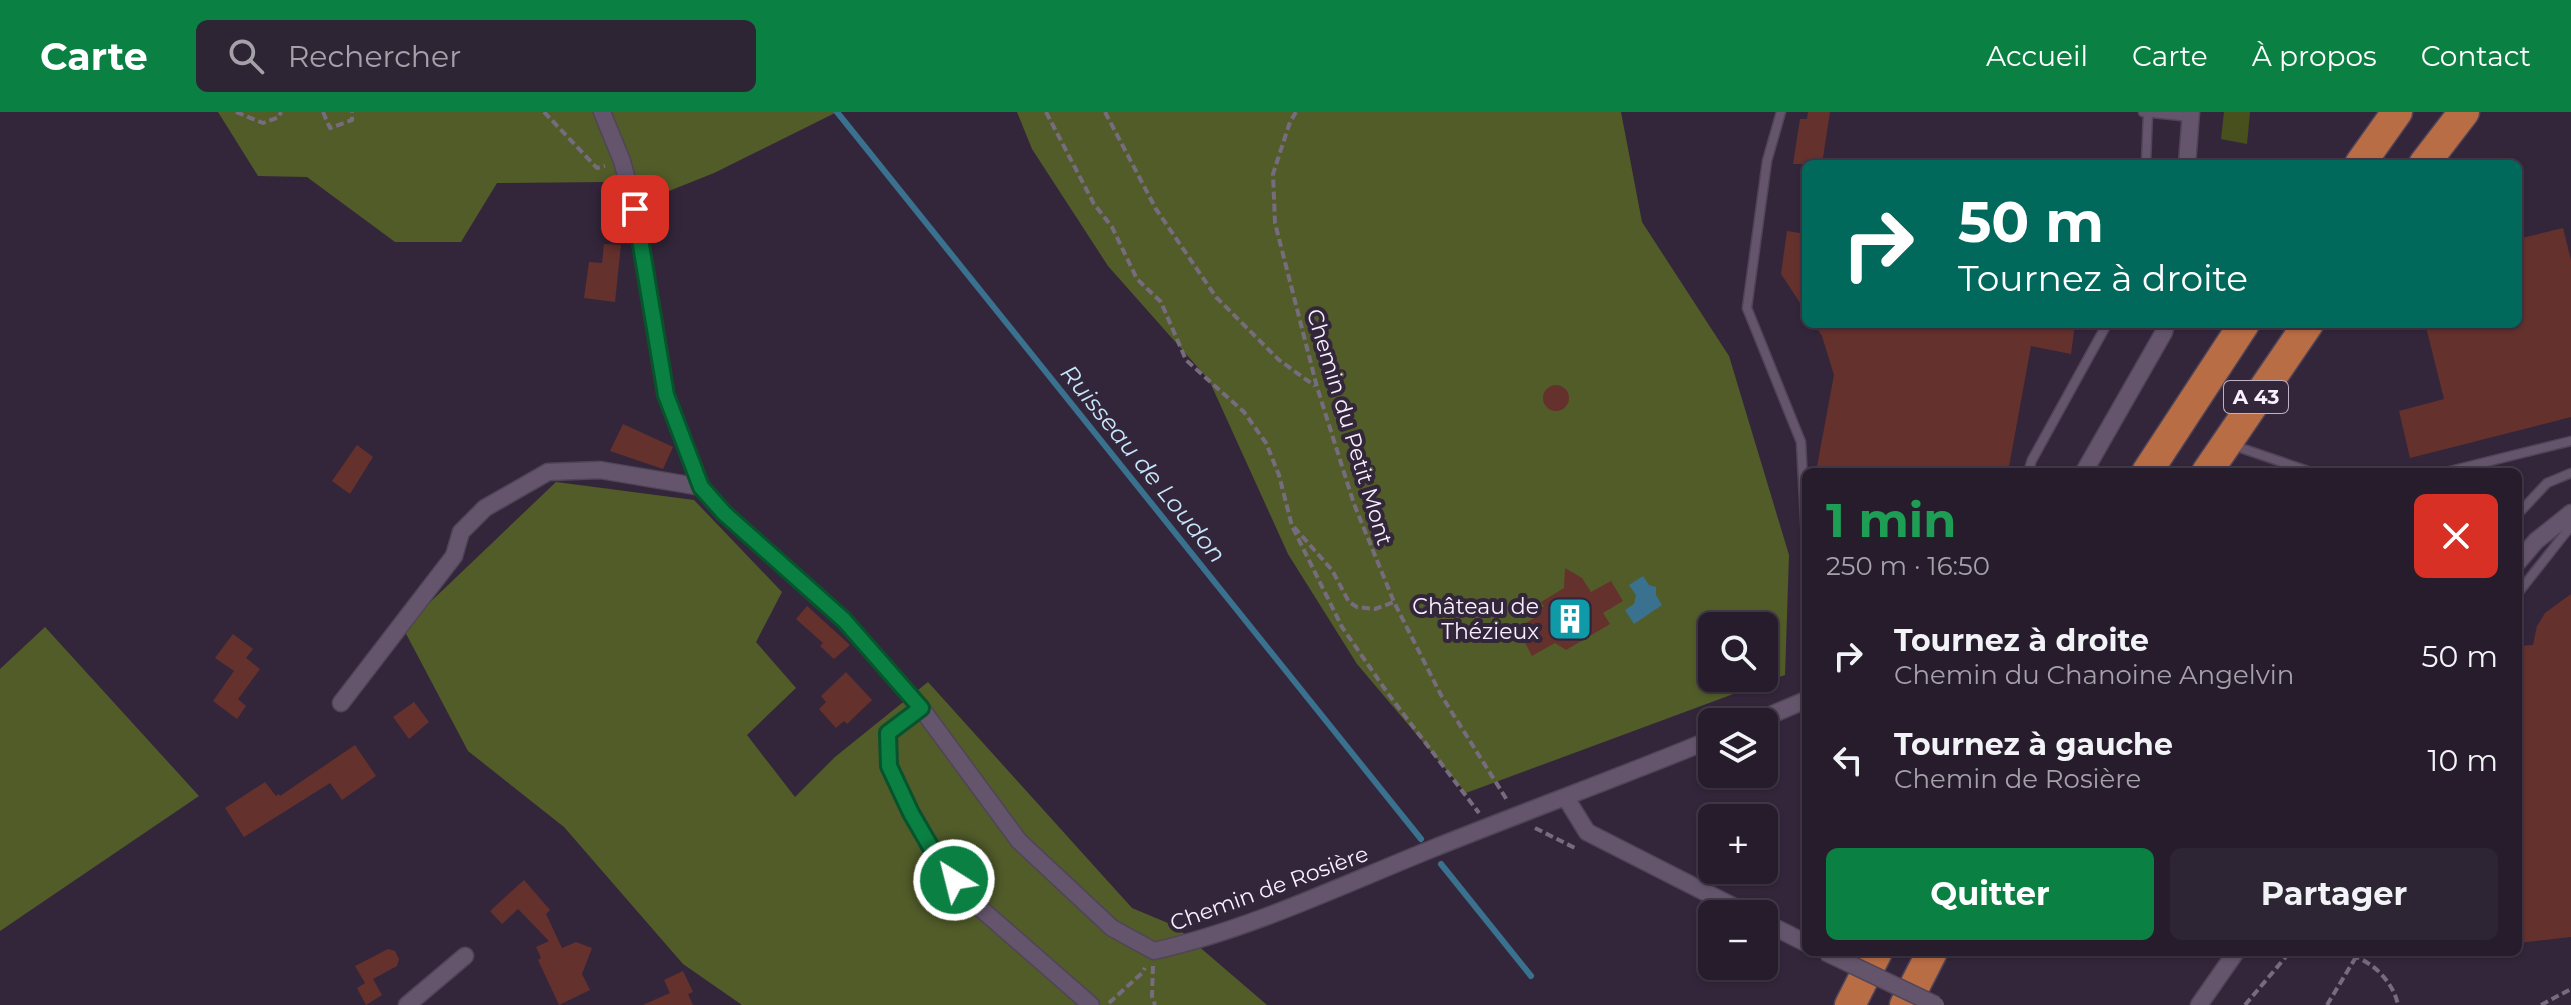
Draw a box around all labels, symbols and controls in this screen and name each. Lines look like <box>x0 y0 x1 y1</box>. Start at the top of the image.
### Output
search box <box>196 20 756 92</box>
text: Carte <box>40 33 148 80</box>
icon: search <box>224 34 268 78</box>
text: Rechercher <box>288 38 461 75</box>
text: Accueil <box>1986 39 2088 73</box>
text: Carte <box>2132 39 2208 73</box>
text: À propos <box>2252 39 2377 73</box>
text: Contact <box>2421 39 2531 73</box>
pin <box>601 175 669 243</box>
icon: arrive <box>613 187 657 231</box>
text: 50 m <box>1958 188 2104 256</box>
icon: right <box>1826 192 1930 296</box>
text: Tournez à droite <box>1958 256 2248 300</box>
street label: Chemin du Petit Mont <box>1301 306 1398 549</box>
water label: Ruisseau de Loudon <box>1055 359 1232 569</box>
road number: A 43 <box>2224 381 2288 413</box>
text: 1 min <box>1826 491 1956 549</box>
button: close <box>2414 494 2498 578</box>
text: 250 m · 16:50 <box>1826 550 1990 582</box>
place label: Château de Thézieux <box>1412 593 1539 645</box>
building icon: Château de Thézieux <box>1546 595 1594 643</box>
map controls <box>1698 612 1778 980</box>
button: search <box>1698 612 1778 692</box>
text: Tournez à droite <box>1894 622 2149 659</box>
icon: right <box>1826 634 1870 678</box>
text: 50 m <box>2421 638 2498 675</box>
text: Chemin du Chanoine Angelvin <box>1894 659 2294 691</box>
button: layers <box>1698 708 1778 788</box>
text: Tournez à gauche <box>1894 726 2173 763</box>
icon: left <box>1826 738 1870 782</box>
text: 10 m <box>2428 742 2498 779</box>
text: Chemin de Rosière <box>1894 763 2141 795</box>
button: + <box>1698 804 1778 884</box>
position arrow <box>912 838 996 922</box>
street label: Chemin de Rosière <box>1166 840 1372 937</box>
button: Quitter <box>1826 848 2154 940</box>
button: Partager <box>2170 848 2498 940</box>
button: − <box>1698 900 1778 980</box>

